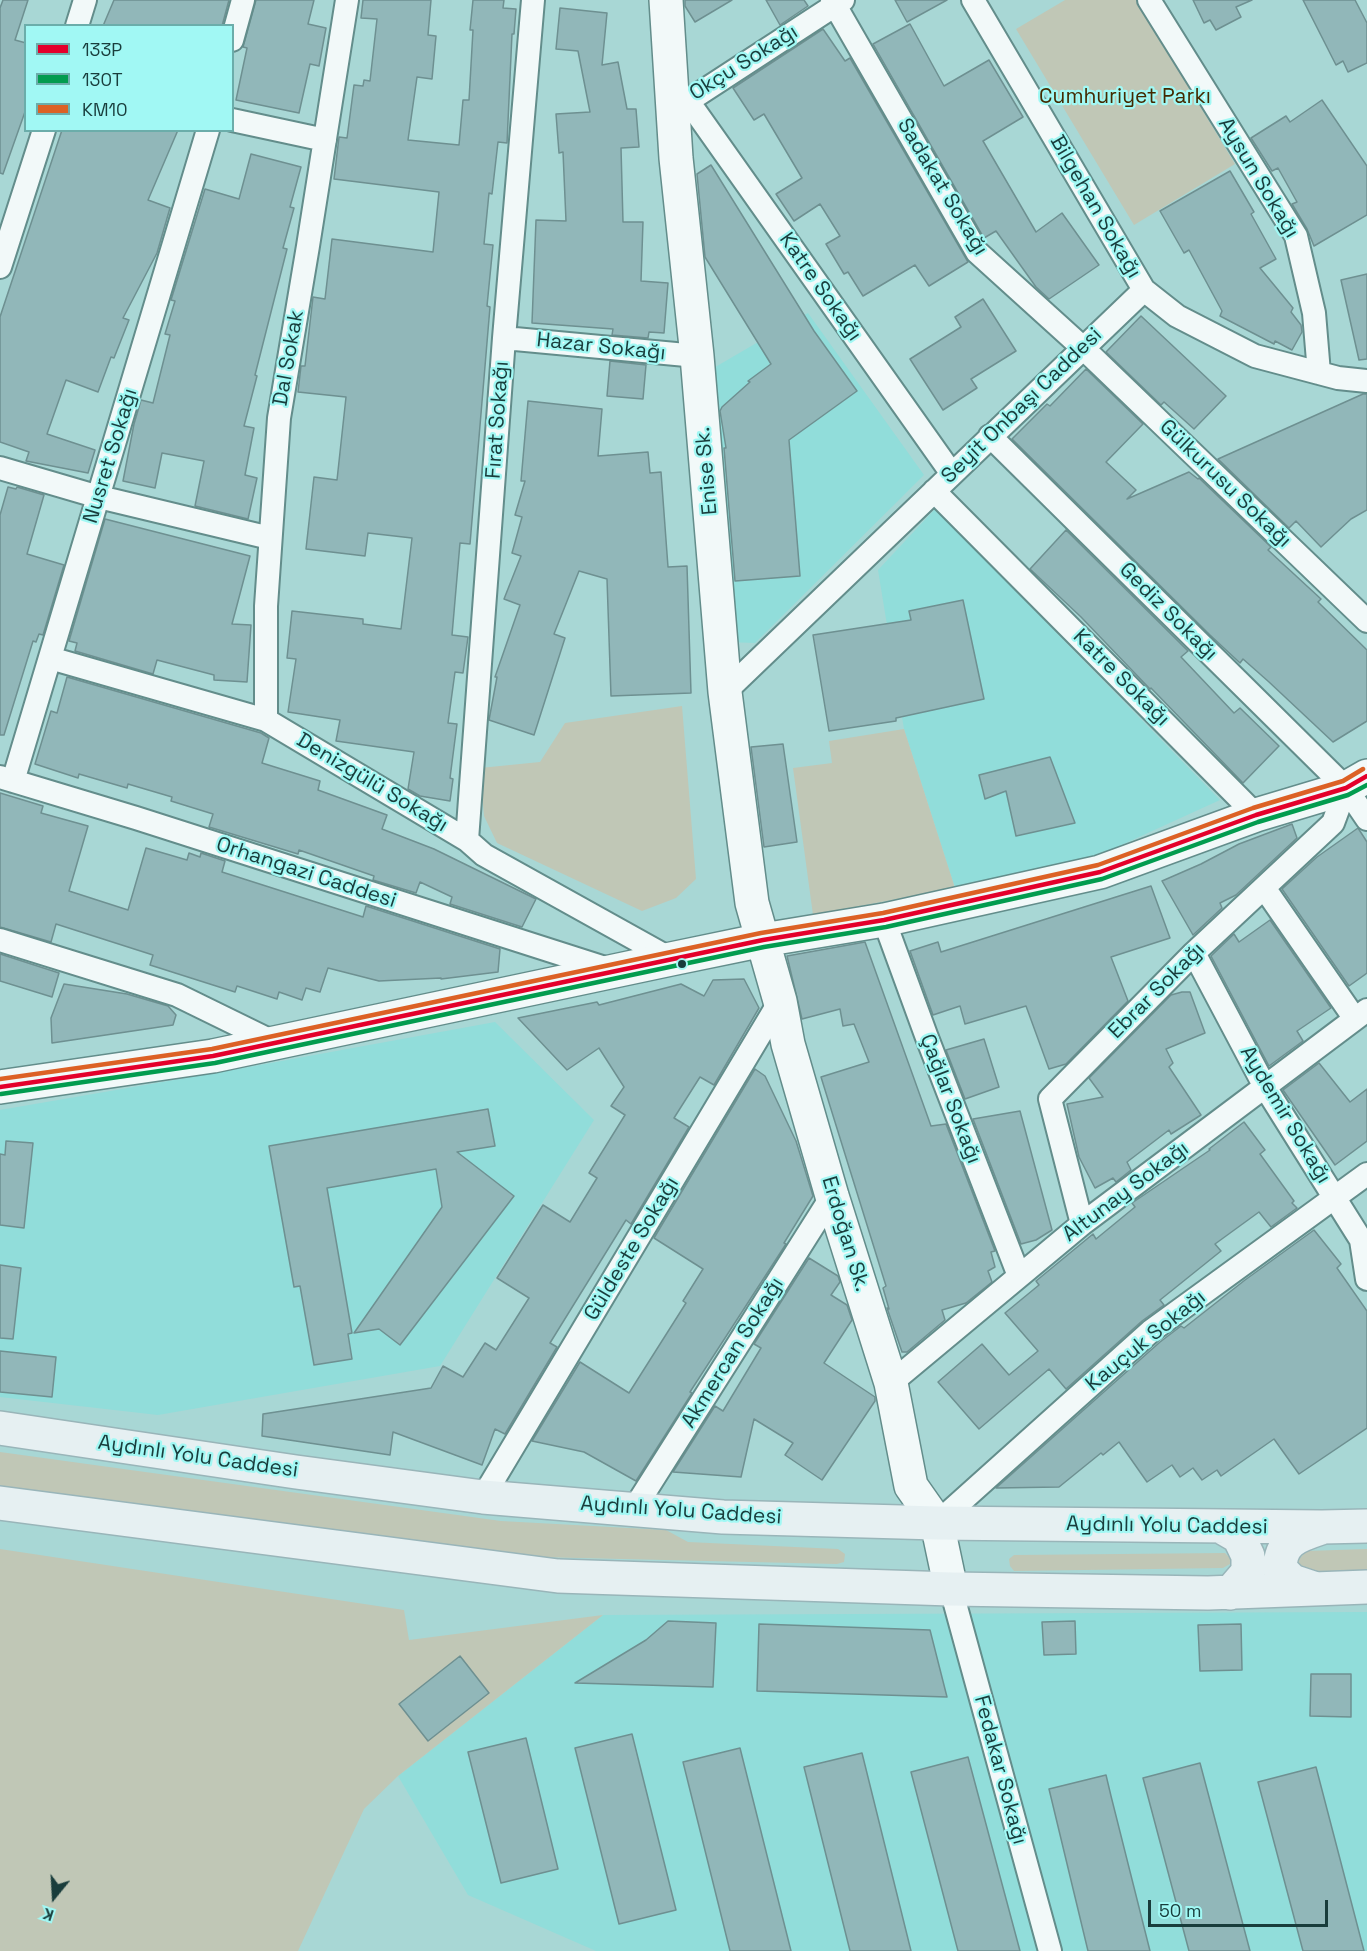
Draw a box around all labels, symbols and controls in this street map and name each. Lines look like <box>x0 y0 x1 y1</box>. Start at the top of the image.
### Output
street label: Okçu Sokağı <box>685 20 803 106</box>
legend <box>24 24 234 132</box>
text: 133P <box>82 38 122 61</box>
text: 130T <box>82 68 123 91</box>
park label: Cumhuriyet Parkı <box>1039 84 1211 110</box>
text: KM10 <box>82 98 128 121</box>
street label: Aysun Sokağı <box>1212 113 1304 243</box>
street label: Sadakat Sokağı <box>891 114 993 260</box>
street label: Bilgehan Sokağı <box>1044 131 1146 283</box>
street label: Katre Sokağı <box>773 228 867 346</box>
street label: Dal Sokak <box>268 308 310 408</box>
street label: Seyit Onbaşı Caddesi <box>937 323 1107 489</box>
street label: Hazar Sokağı <box>535 328 667 366</box>
street label: Fırat Sokağı <box>481 360 515 480</box>
street label: Nusret Sokağı <box>79 385 143 527</box>
street label: Gülkurusu Sokağı <box>1154 415 1296 553</box>
street label: Enise Sk. <box>691 426 723 516</box>
street label: Gediz Sokağı <box>1114 558 1222 666</box>
street label: Katre Sokağı <box>1067 624 1175 732</box>
street label: Denizgülü Sokağı <box>292 728 452 838</box>
street label: Orhangazi Caddesi <box>213 832 399 914</box>
street label: Ebrar Sokağı <box>1104 938 1210 1044</box>
unlabelled marker <box>676 958 688 970</box>
street label: Çağlar Sokağı <box>914 1031 986 1167</box>
street label: Aydemir Sokağı <box>1234 1042 1336 1188</box>
street label: Altunay Sokağı <box>1058 1136 1194 1248</box>
street label: Güldeste Sokağı <box>579 1173 685 1325</box>
street label: Erdoğan Sk. <box>816 1173 874 1295</box>
street label: Akmercan Sokağı <box>677 1273 789 1433</box>
street label: Kauçuk Sokağı <box>1081 1285 1211 1397</box>
street label: Aydınlı Yolu Caddesi <box>96 1430 300 1484</box>
street label: Aydınlı Yolu Caddesi <box>580 1491 782 1531</box>
street label: Aydınlı Yolu Caddesi <box>1066 1512 1268 1540</box>
street label: Fedakar Sokağı <box>968 1693 1032 1847</box>
north arrow <box>24 1867 84 1927</box>
scale bar <box>1151 1888 1331 1926</box>
text: 50 m <box>1159 1899 1201 1922</box>
text: K <box>40 1903 56 1926</box>

